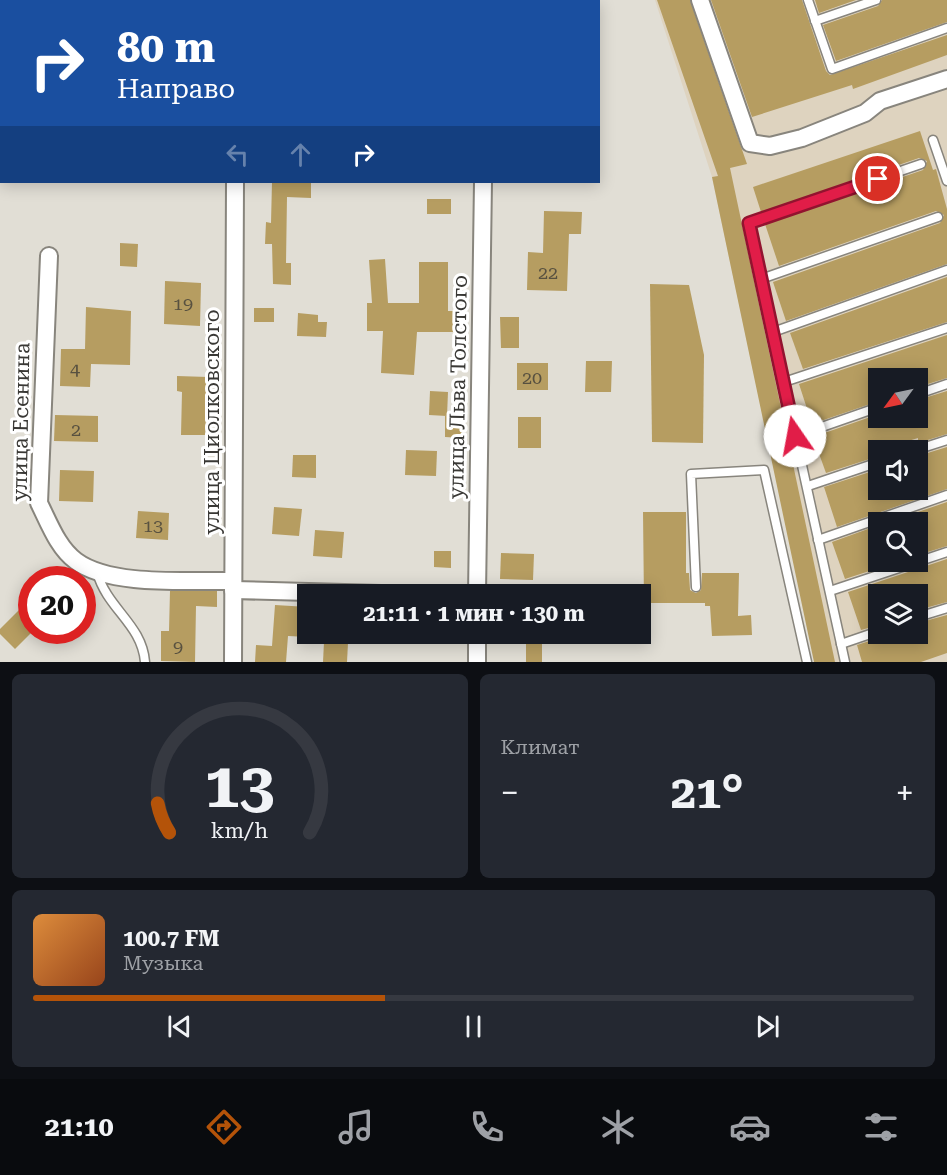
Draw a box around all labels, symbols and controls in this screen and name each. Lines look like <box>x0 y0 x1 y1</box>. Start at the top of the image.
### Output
text: 80 m <box>117 23 215 72</box>
icon: right <box>18 24 96 102</box>
text: Направо <box>117 73 235 105</box>
icon: left <box>221 138 254 171</box>
icon: ahead <box>284 138 317 171</box>
icon: right <box>347 138 380 171</box>
pin <box>852 153 903 204</box>
icon: arrive <box>861 162 894 195</box>
house number: 22 <box>538 262 558 283</box>
street label: улица Льва Толстого <box>444 275 472 499</box>
house number: 19 <box>173 293 193 314</box>
street label: улица Циолковского <box>200 309 224 535</box>
street label: улица Есенина <box>8 342 34 502</box>
house number: 4 <box>70 358 80 379</box>
house number: 20 <box>522 367 542 388</box>
north arrow <box>868 368 928 428</box>
map controls <box>868 368 928 644</box>
position arrow <box>763 404 827 468</box>
house number: 2 <box>71 419 81 440</box>
button: sound <box>868 440 928 500</box>
button: search <box>868 512 928 572</box>
house number: 13 <box>143 515 163 536</box>
speed limit sign: 20 <box>18 566 96 644</box>
button: layers <box>868 584 928 644</box>
text: 21:11 · 1 мин · 130 m <box>363 601 585 626</box>
house number: 9 <box>173 636 183 657</box>
text: Климат <box>501 735 580 759</box>
text: 13 <box>205 749 275 822</box>
text: 21° <box>671 766 744 819</box>
text: − <box>501 773 519 812</box>
text: + <box>896 773 914 812</box>
text: km/h <box>211 818 269 843</box>
text: 100.7 FM <box>123 926 220 951</box>
text: Музыка <box>123 951 203 975</box>
icon: previous <box>163 1010 196 1043</box>
icon: pause <box>457 1010 490 1043</box>
icon: next <box>751 1010 784 1043</box>
icon: directions <box>203 1106 245 1148</box>
icon: music <box>335 1106 377 1148</box>
icon: phone <box>466 1106 508 1148</box>
icon: climate <box>597 1106 639 1148</box>
icon: car <box>729 1106 771 1148</box>
icon: filters <box>860 1106 902 1148</box>
text: 21:10 <box>45 1111 114 1143</box>

